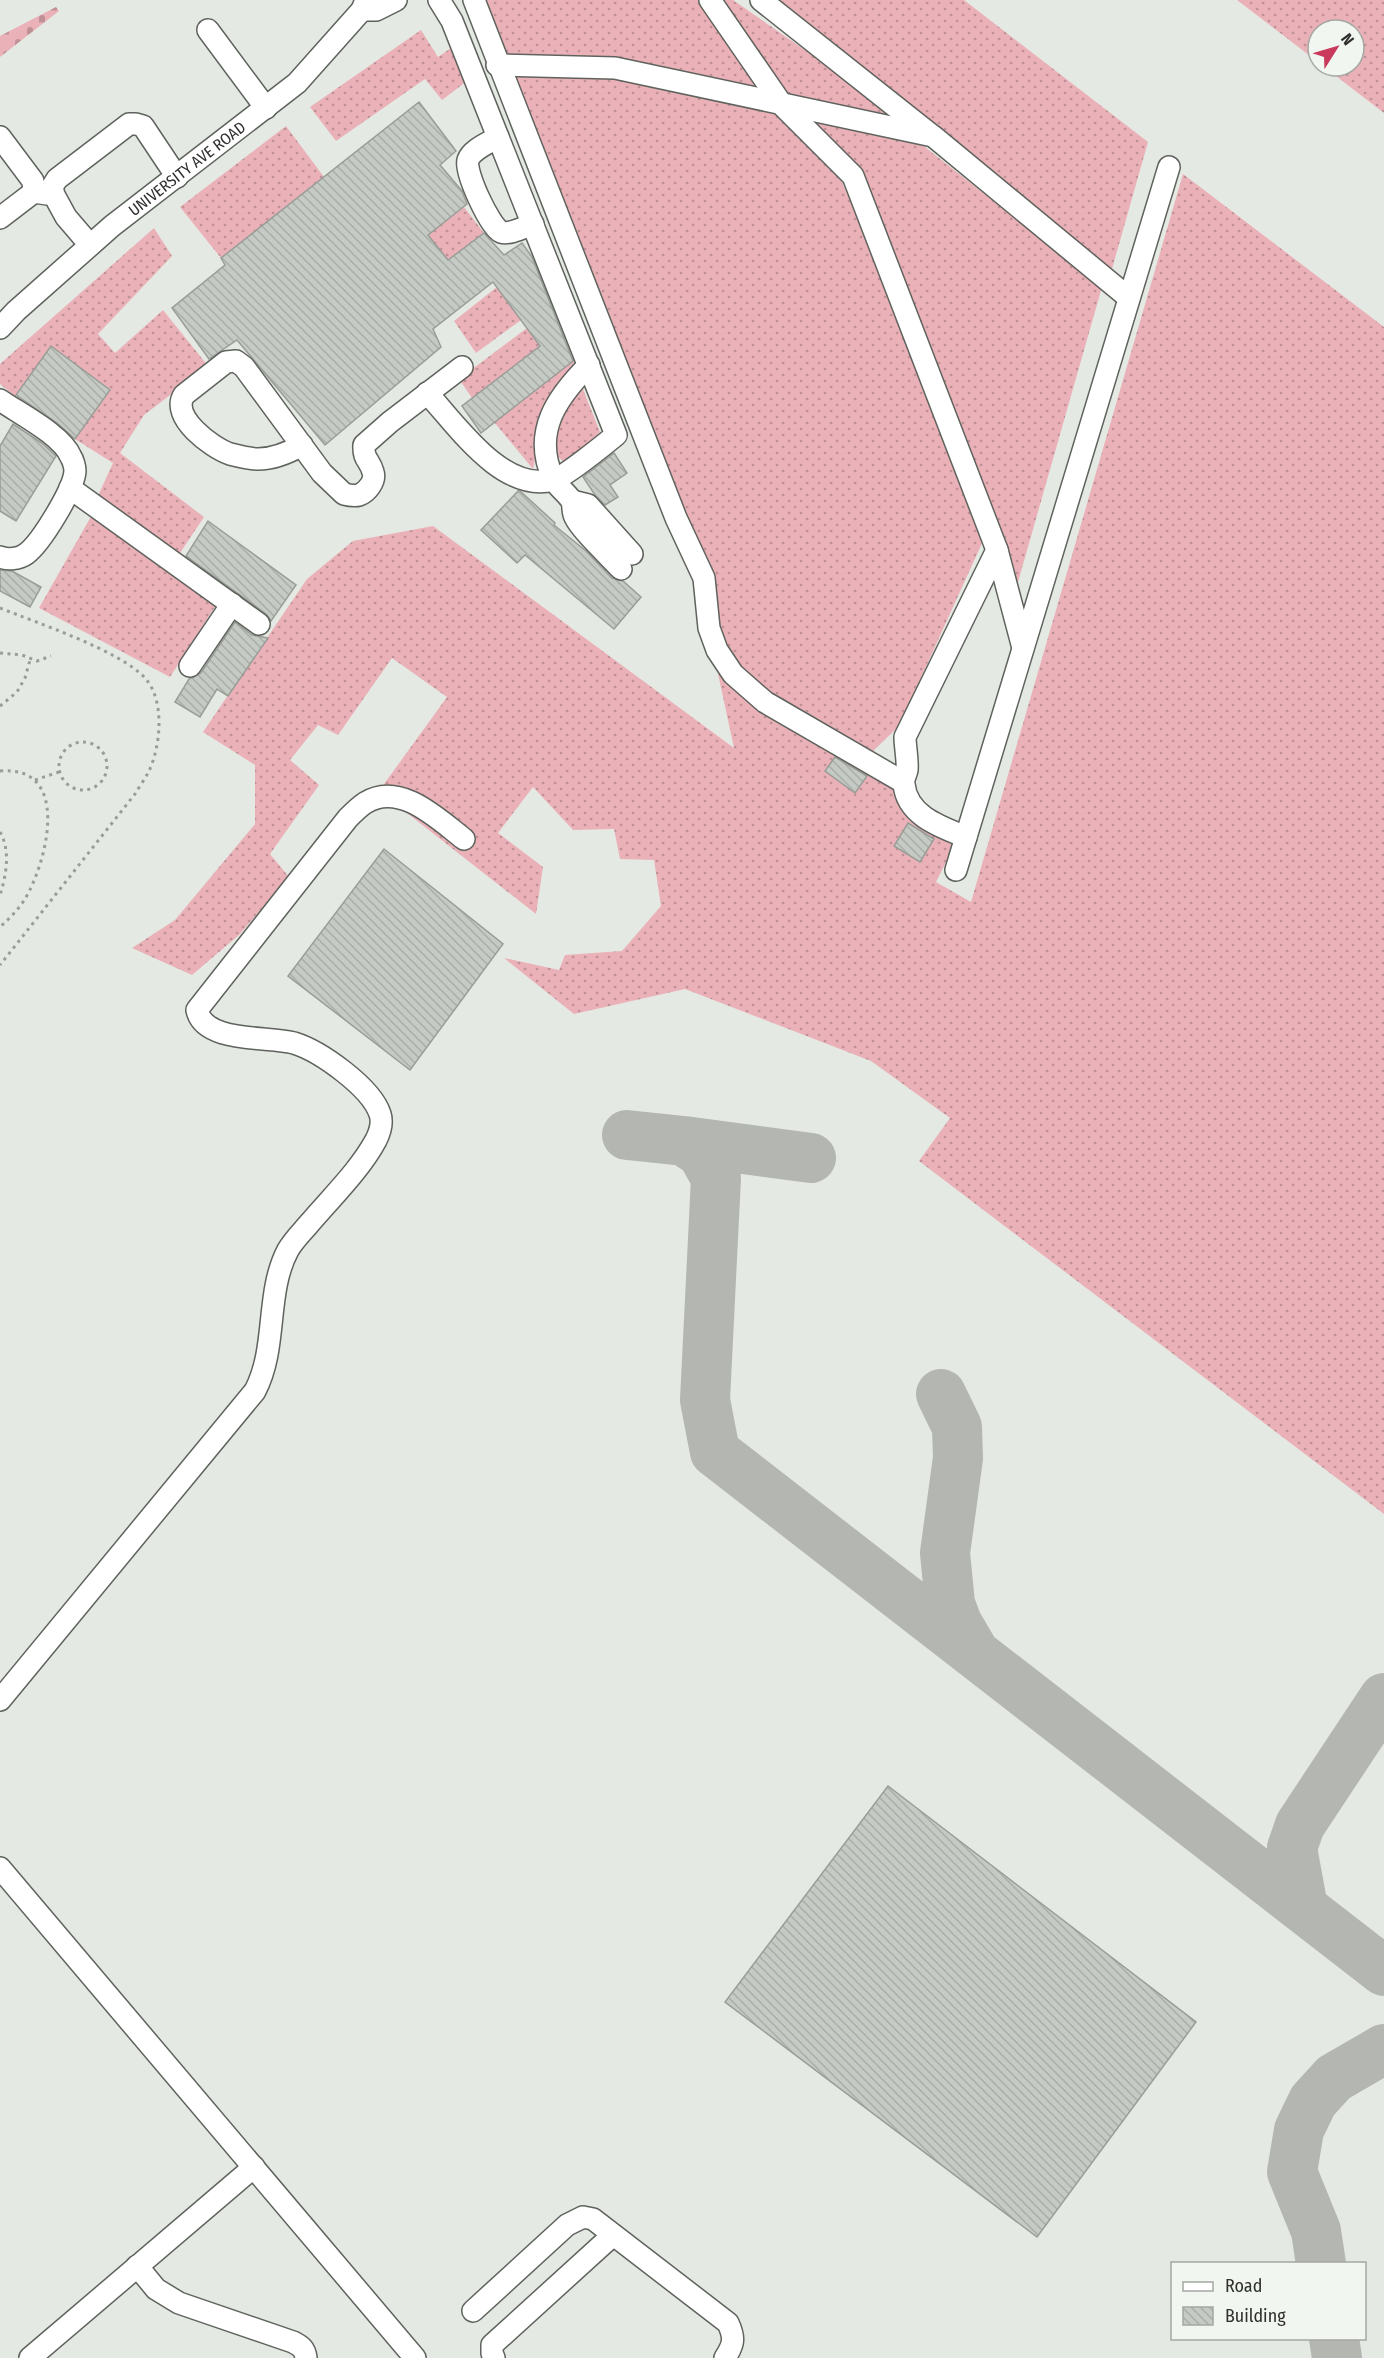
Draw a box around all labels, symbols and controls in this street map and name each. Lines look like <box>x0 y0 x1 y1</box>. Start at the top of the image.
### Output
north arrow <box>1306 18 1366 78</box>
text: N <box>1337 30 1358 49</box>
street label: UNIVERSITY AVE ROAD <box>125 117 249 220</box>
legend <box>1171 2262 1366 2340</box>
text: Road <box>1225 2275 1262 2297</box>
text: Building <box>1225 2305 1286 2327</box>

